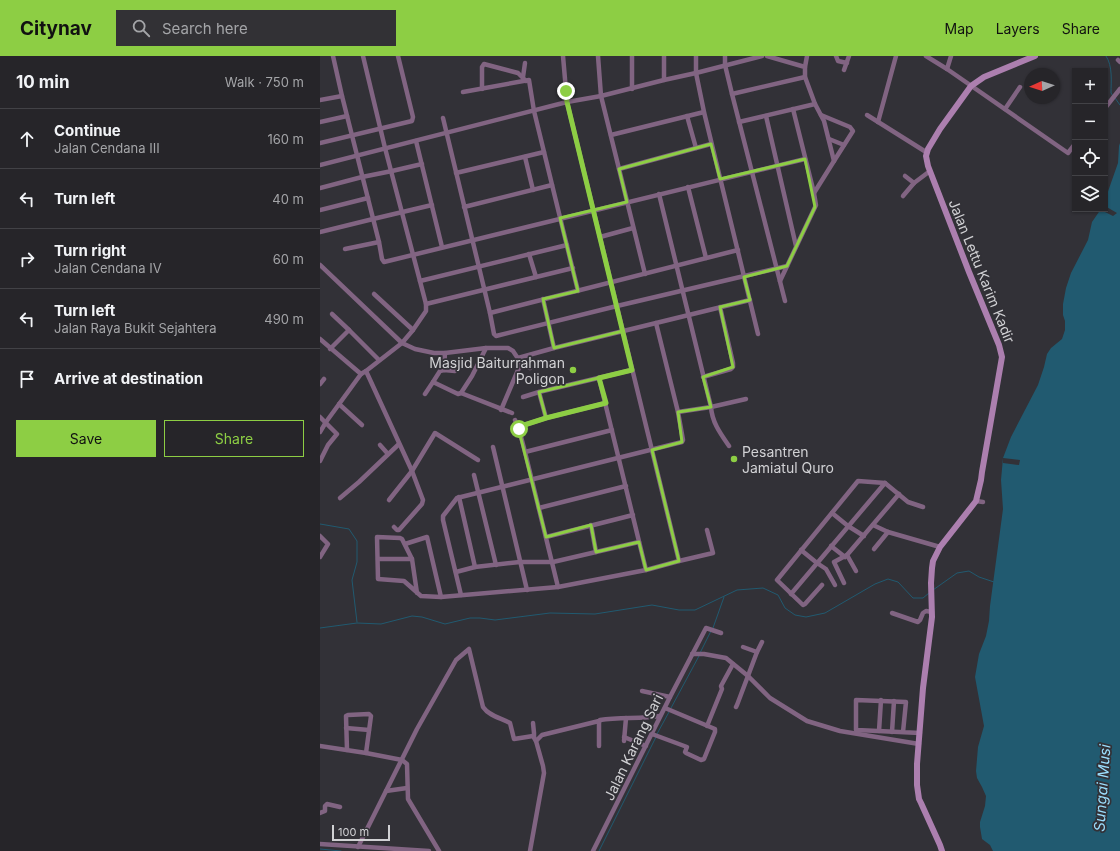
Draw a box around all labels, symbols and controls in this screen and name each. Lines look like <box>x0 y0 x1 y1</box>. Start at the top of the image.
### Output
search box <box>116 10 396 46</box>
text: Citynav <box>20 17 92 40</box>
icon: search <box>130 17 152 39</box>
text: Search here <box>162 19 248 38</box>
text: Map <box>945 20 974 37</box>
text: Layers <box>996 20 1040 37</box>
text: Share <box>1062 20 1100 37</box>
north arrow <box>1024 68 1060 104</box>
map controls <box>1072 68 1108 212</box>
button: + <box>1072 68 1108 104</box>
text: 10 min <box>16 72 70 92</box>
text: Walk · 750 m <box>225 74 304 90</box>
route end <box>557 82 575 100</box>
button: − <box>1072 104 1108 140</box>
text: Continue <box>54 121 121 140</box>
icon: ahead <box>16 128 38 150</box>
text: 160 m <box>267 131 304 147</box>
text: Jalan Cendana III <box>54 140 160 156</box>
button: locate <box>1072 140 1108 176</box>
button: layers <box>1072 176 1108 212</box>
icon: left <box>16 188 38 210</box>
text: Turn left <box>54 189 115 208</box>
text: 40 m <box>272 191 304 207</box>
street label: Jalan Lettu Karim Kadir <box>945 197 1019 345</box>
text: Turn right <box>54 241 126 260</box>
icon: right <box>16 248 38 270</box>
text: 60 m <box>273 251 304 267</box>
text: Jalan Cendana IV <box>54 260 162 276</box>
text: Turn left <box>54 301 115 320</box>
icon: left <box>16 308 38 330</box>
text: 490 m <box>264 311 304 327</box>
text: Jalan Raya Bukit Sejahtera <box>54 320 216 336</box>
place label: Masjid Baiturrahman Poligon <box>429 354 565 387</box>
marker: Masjid Baiturrahman Poligon <box>568 365 578 375</box>
icon: arrive <box>16 368 38 390</box>
text: Arrive at destination <box>54 369 203 388</box>
button: Save <box>16 420 156 457</box>
button: Share <box>164 420 304 457</box>
route start <box>510 420 528 438</box>
place label: Pesantren Jamiatul Quro <box>742 443 834 476</box>
marker: Pesantren Jamiatul Quro <box>729 454 739 464</box>
street label: Jalan Karang Sari <box>600 691 666 803</box>
water label: Sungai Musi <box>1089 743 1115 832</box>
scale bar <box>332 823 390 842</box>
text: 100 m <box>338 825 369 839</box>

